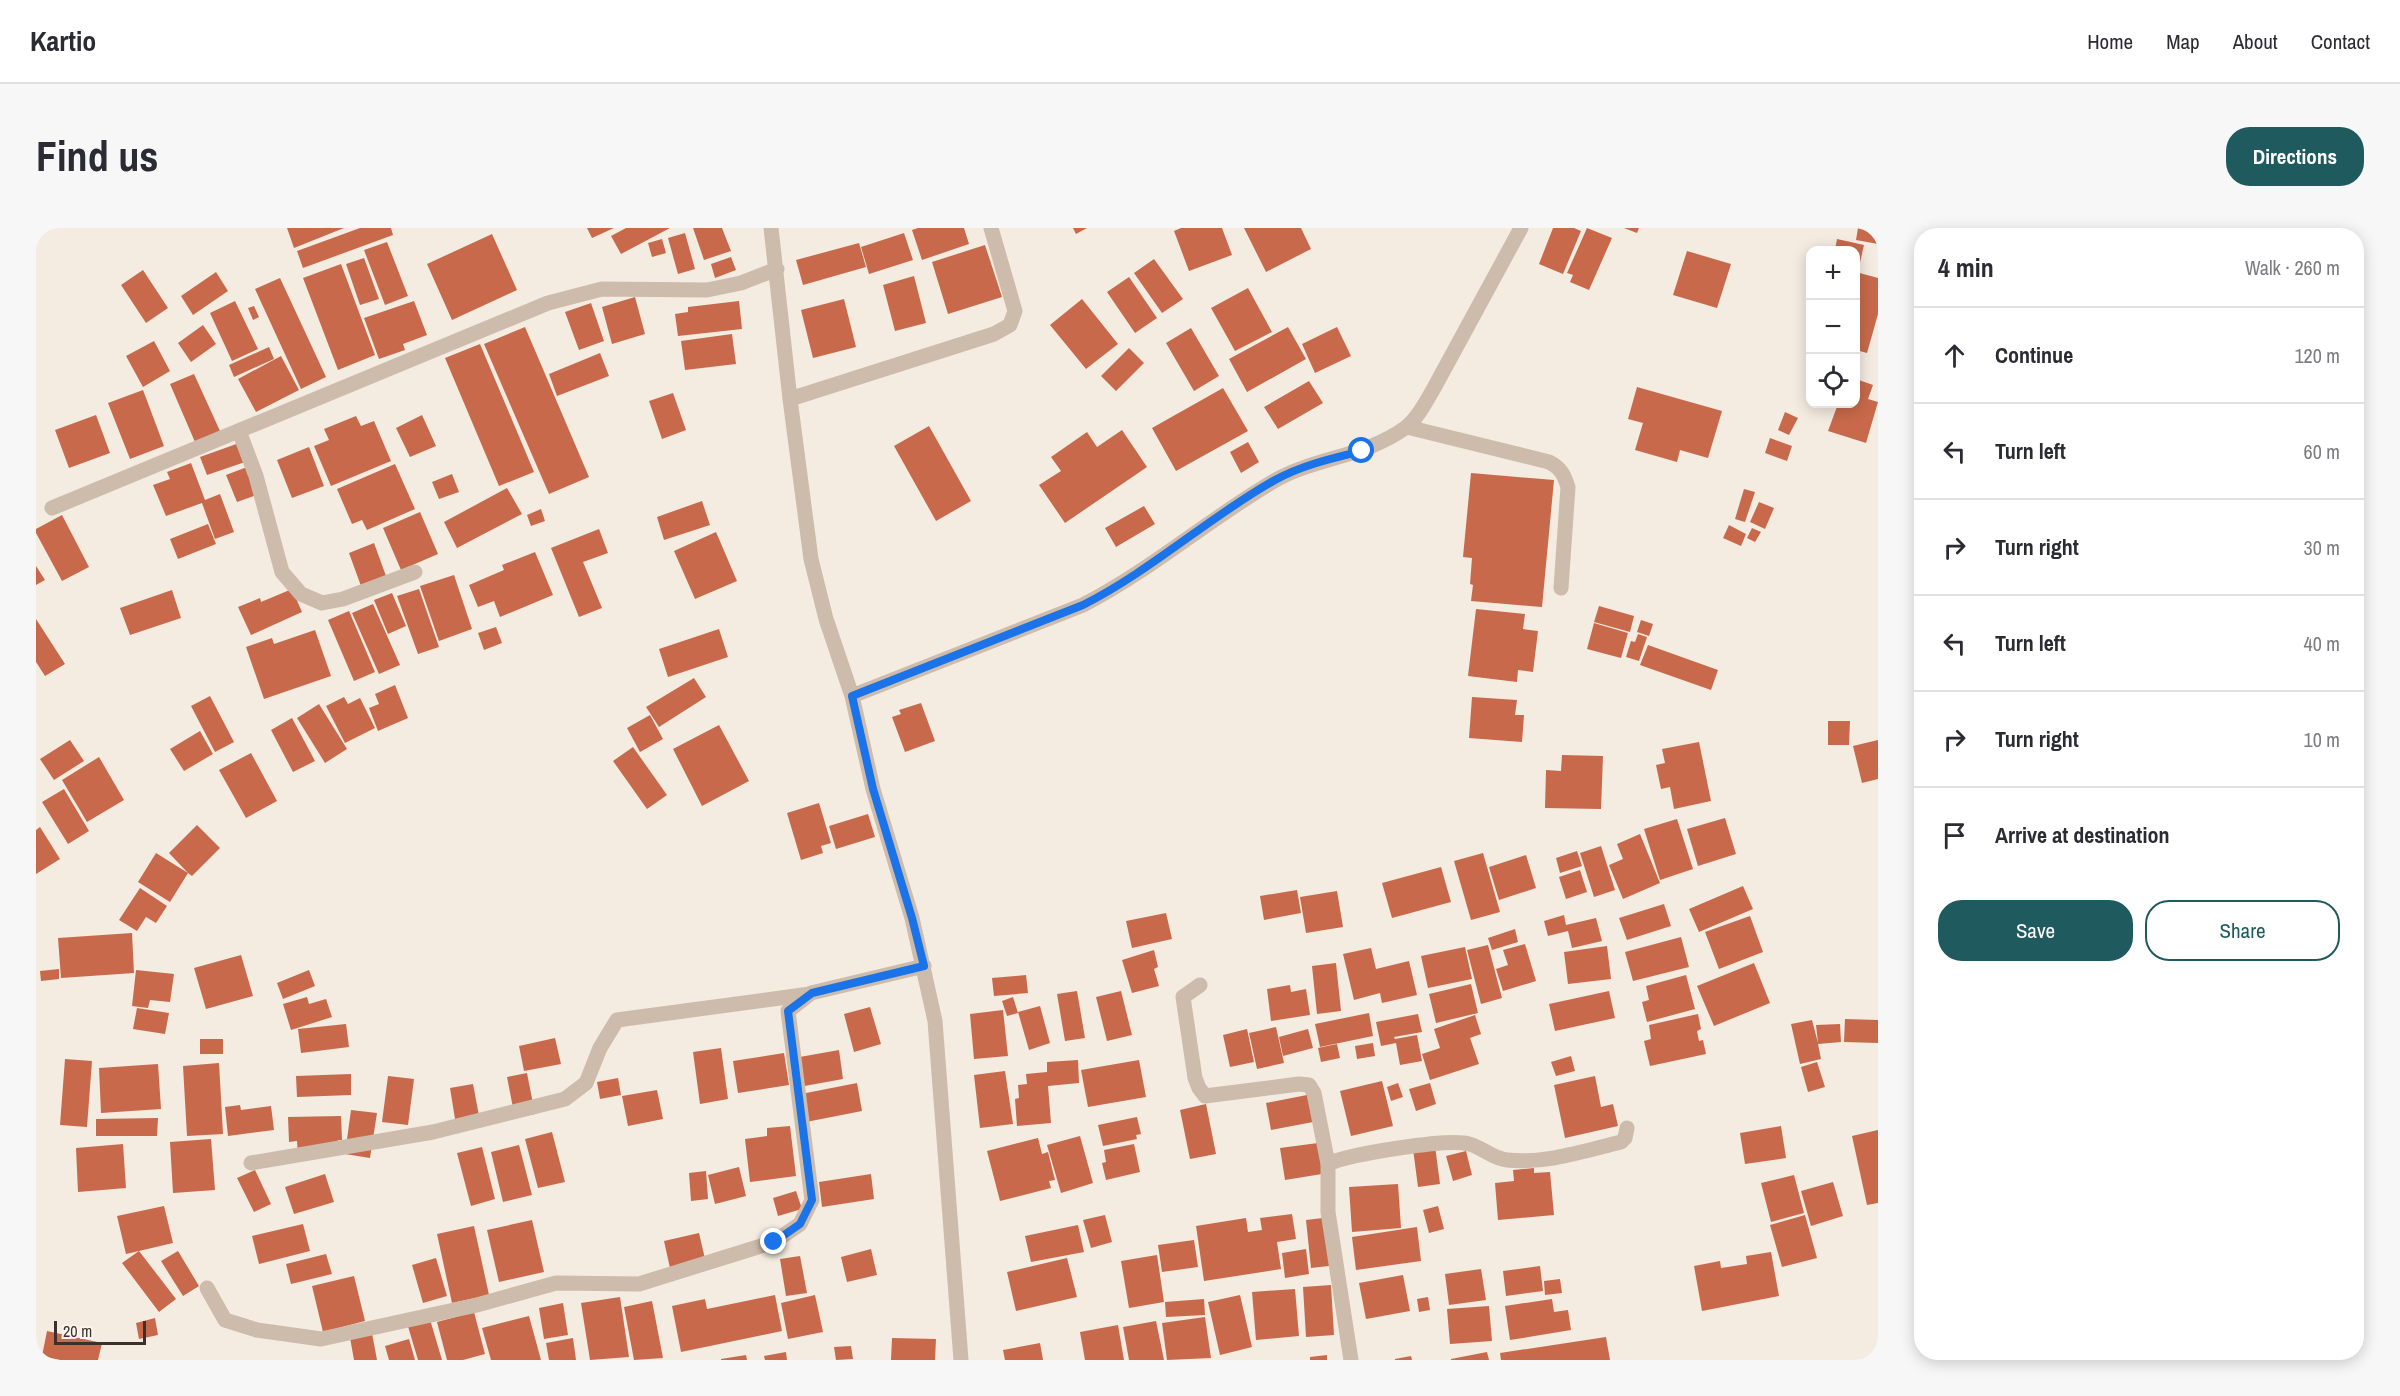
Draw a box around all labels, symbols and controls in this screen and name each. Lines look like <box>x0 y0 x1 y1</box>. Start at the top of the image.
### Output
text: Kartio <box>30 22 96 60</box>
text: Home <box>2087 27 2133 56</box>
text: Map <box>2166 27 2200 56</box>
text: About <box>2233 27 2278 56</box>
text: Contact <box>2311 27 2370 56</box>
button: Directions <box>2226 127 2364 186</box>
text: Find us <box>36 128 158 184</box>
map controls <box>1806 246 1860 408</box>
button: + <box>1806 246 1860 300</box>
text: 4 min <box>1938 250 1994 285</box>
text: Walk · 260 m <box>2245 254 2340 281</box>
button: − <box>1806 300 1860 354</box>
icon: ahead <box>1938 339 1971 372</box>
text: Continue <box>1995 340 2073 370</box>
text: 120 m <box>2294 342 2340 369</box>
button: locate <box>1806 354 1860 408</box>
icon: left <box>1938 435 1971 468</box>
text: Turn left <box>1995 436 2066 466</box>
route start <box>1348 437 1374 463</box>
text: 60 m <box>2304 438 2340 465</box>
icon: right <box>1938 531 1971 564</box>
text: Turn right <box>1995 532 2079 562</box>
text: 30 m <box>2304 534 2340 561</box>
icon: left <box>1938 627 1971 660</box>
text: Turn left <box>1995 628 2066 658</box>
text: 40 m <box>2304 630 2340 657</box>
icon: right <box>1938 723 1971 756</box>
text: Turn right <box>1995 724 2079 754</box>
text: 10 m <box>2304 726 2340 753</box>
icon: arrive <box>1938 819 1971 852</box>
text: Arrive at destination <box>1995 820 2169 850</box>
button: Save <box>1938 900 2133 961</box>
button: Share <box>2145 900 2340 961</box>
route end <box>760 1228 786 1254</box>
scale bar <box>54 1318 146 1346</box>
text: 20 m <box>63 1320 92 1342</box>

